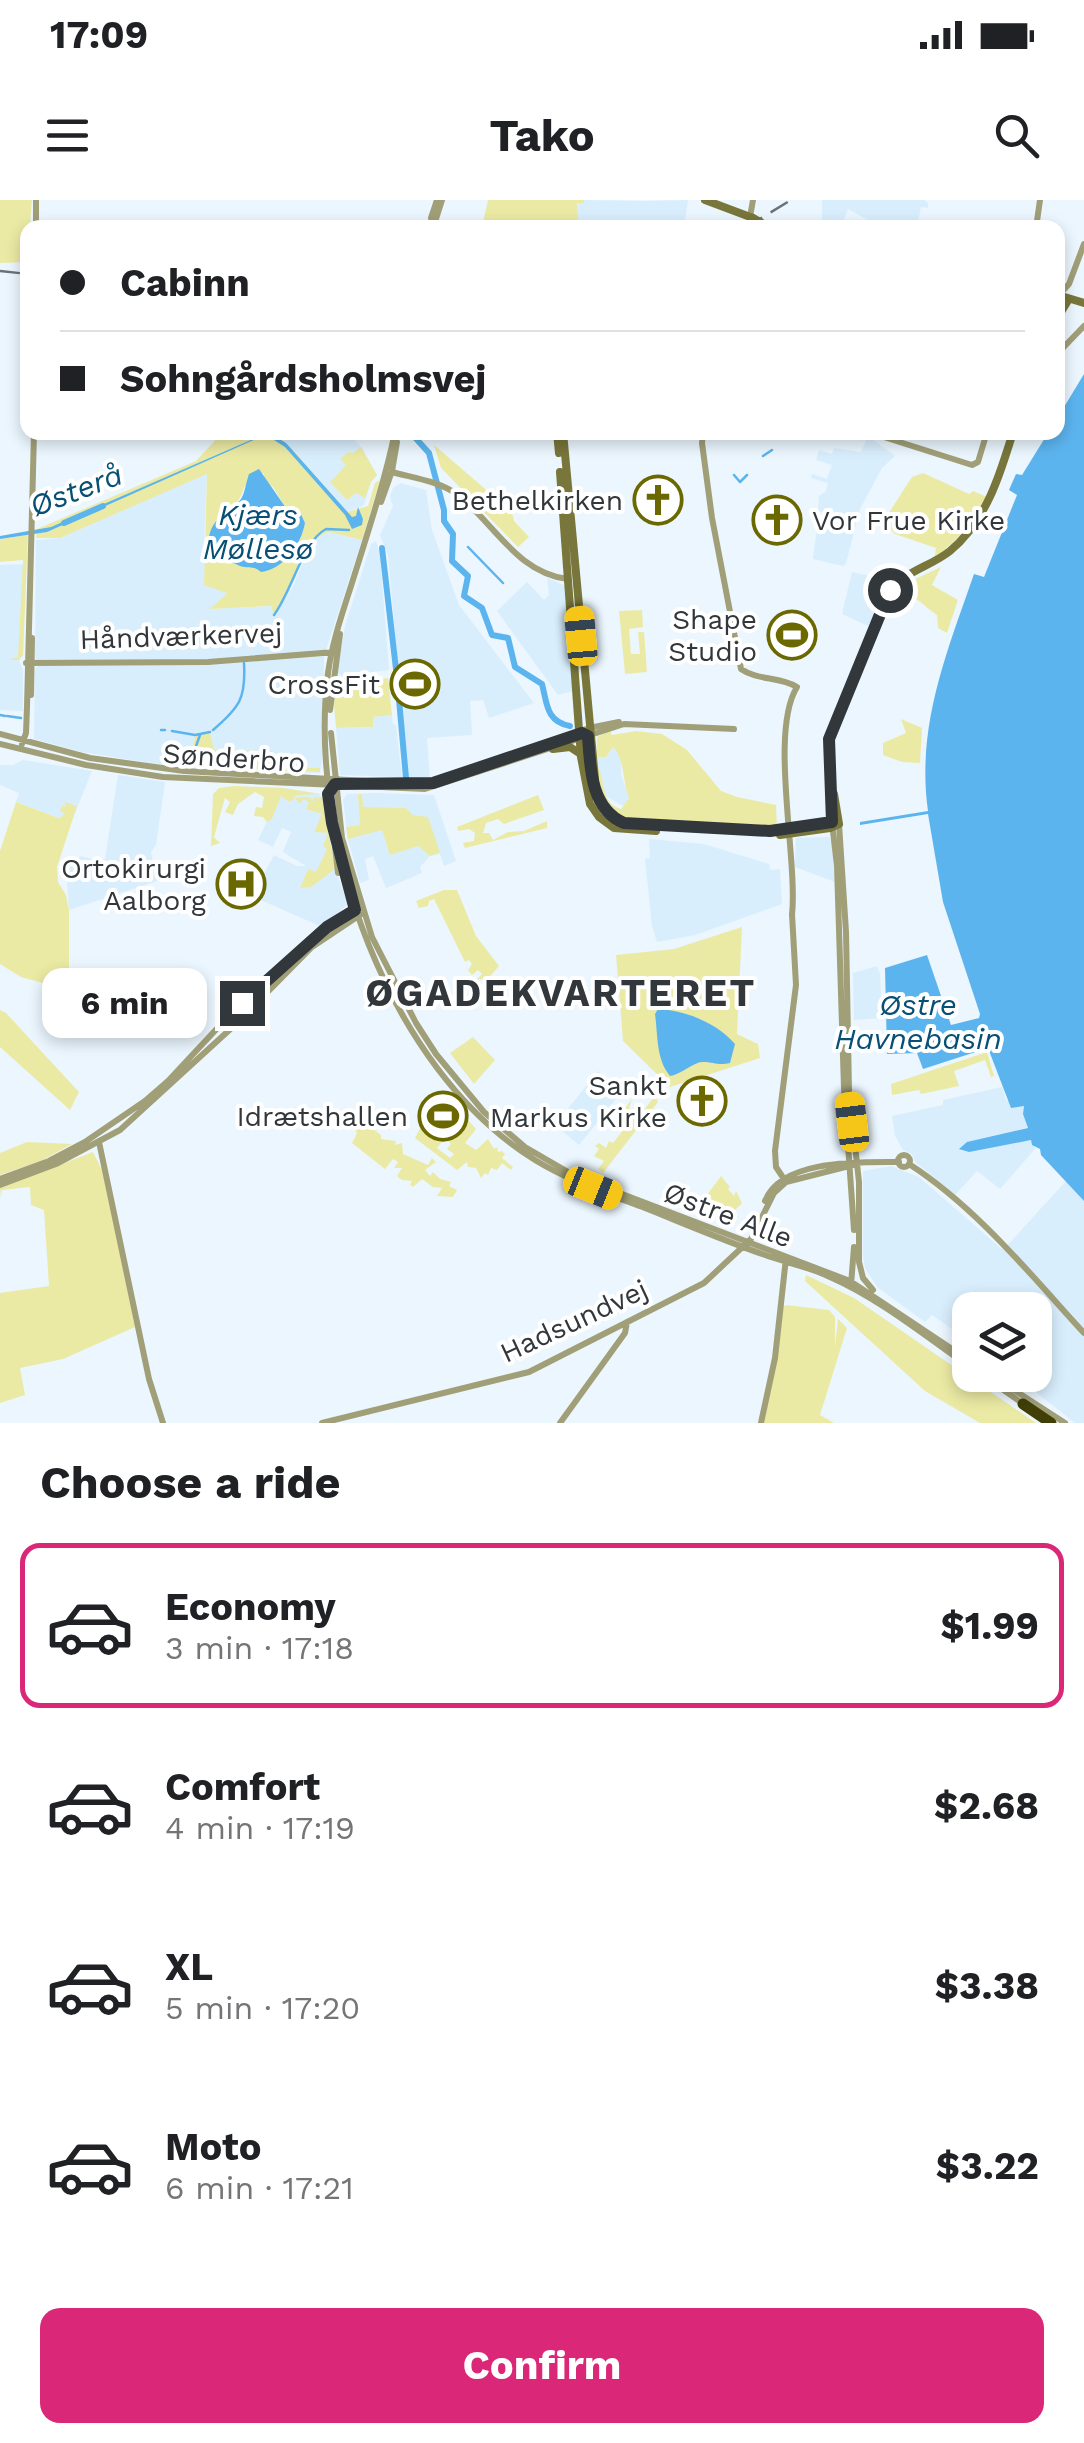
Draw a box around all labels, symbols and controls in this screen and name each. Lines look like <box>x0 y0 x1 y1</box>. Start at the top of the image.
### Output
text: 17:09 <box>50 13 148 57</box>
icon: menu <box>40 108 95 163</box>
icon: search <box>989 108 1044 163</box>
text: Tako <box>489 109 595 162</box>
text: Cabinn <box>120 261 250 305</box>
text: Sohngårdsholmsvej <box>120 357 486 401</box>
water label: Østerå <box>25 456 127 524</box>
church icon: Bethelkirken <box>632 474 684 526</box>
place label: Bethelkirken <box>452 484 623 517</box>
church icon: Vor Frue Kirke <box>751 494 803 546</box>
water label: Kjærs Møllesø <box>203 497 313 566</box>
place label: Vor Frue Kirke <box>812 504 1005 537</box>
route start <box>868 568 913 613</box>
place label: Shape Studio <box>668 603 757 668</box>
car <box>563 605 599 667</box>
sports icon: Shape Studio <box>766 609 818 661</box>
street label: Håndværkervej <box>79 616 283 656</box>
sports icon: CrossFit <box>389 658 441 710</box>
place label: CrossFit <box>267 668 380 701</box>
street label: Sønderbro <box>162 737 306 779</box>
place label: Ortokirurgi Aalborg <box>61 852 206 917</box>
hospital icon: Ortokirurgi Aalborg <box>215 858 267 910</box>
callout: 6 min <box>42 968 207 1038</box>
district label: ØGADEKVARTERET <box>365 971 757 1015</box>
route end <box>220 981 265 1026</box>
text: 6 min <box>80 984 169 1022</box>
water label: Østre Havnebasin <box>834 987 1002 1056</box>
place label: Sankt Markus Kirke <box>490 1069 667 1134</box>
church icon: Sankt Markus Kirke <box>676 1075 728 1127</box>
sports icon: Idrætshallen <box>417 1090 469 1142</box>
car <box>833 1090 871 1154</box>
place label: Idrætshallen <box>236 1100 408 1133</box>
car <box>560 1163 626 1213</box>
street label: Østre Alle <box>659 1175 797 1255</box>
street label: Hadsundvej <box>495 1272 653 1370</box>
map controls <box>952 1292 1052 1392</box>
button: layers <box>952 1292 1052 1392</box>
text: Choose a ride <box>40 1456 340 1509</box>
icon: car <box>45 1581 135 1671</box>
text: Economy <box>165 1585 336 1629</box>
text: $1.99 <box>940 1604 1039 1648</box>
text: 3 min · 17:18 <box>165 1629 354 1667</box>
icon: car <box>45 1761 135 1851</box>
text: Comfort <box>165 1765 320 1809</box>
text: $2.68 <box>934 1784 1039 1828</box>
text: 4 min · 17:19 <box>165 1809 355 1847</box>
icon: car <box>45 1941 135 2031</box>
text: XL <box>165 1945 213 1989</box>
text: $3.38 <box>935 1964 1039 2008</box>
text: 5 min · 17:20 <box>165 1989 360 2027</box>
icon: car <box>45 2121 135 2211</box>
text: Moto <box>165 2125 261 2169</box>
text: $3.22 <box>936 2144 1039 2188</box>
text: 6 min · 17:21 <box>165 2169 354 2207</box>
button: Confirm <box>40 2308 1044 2423</box>

